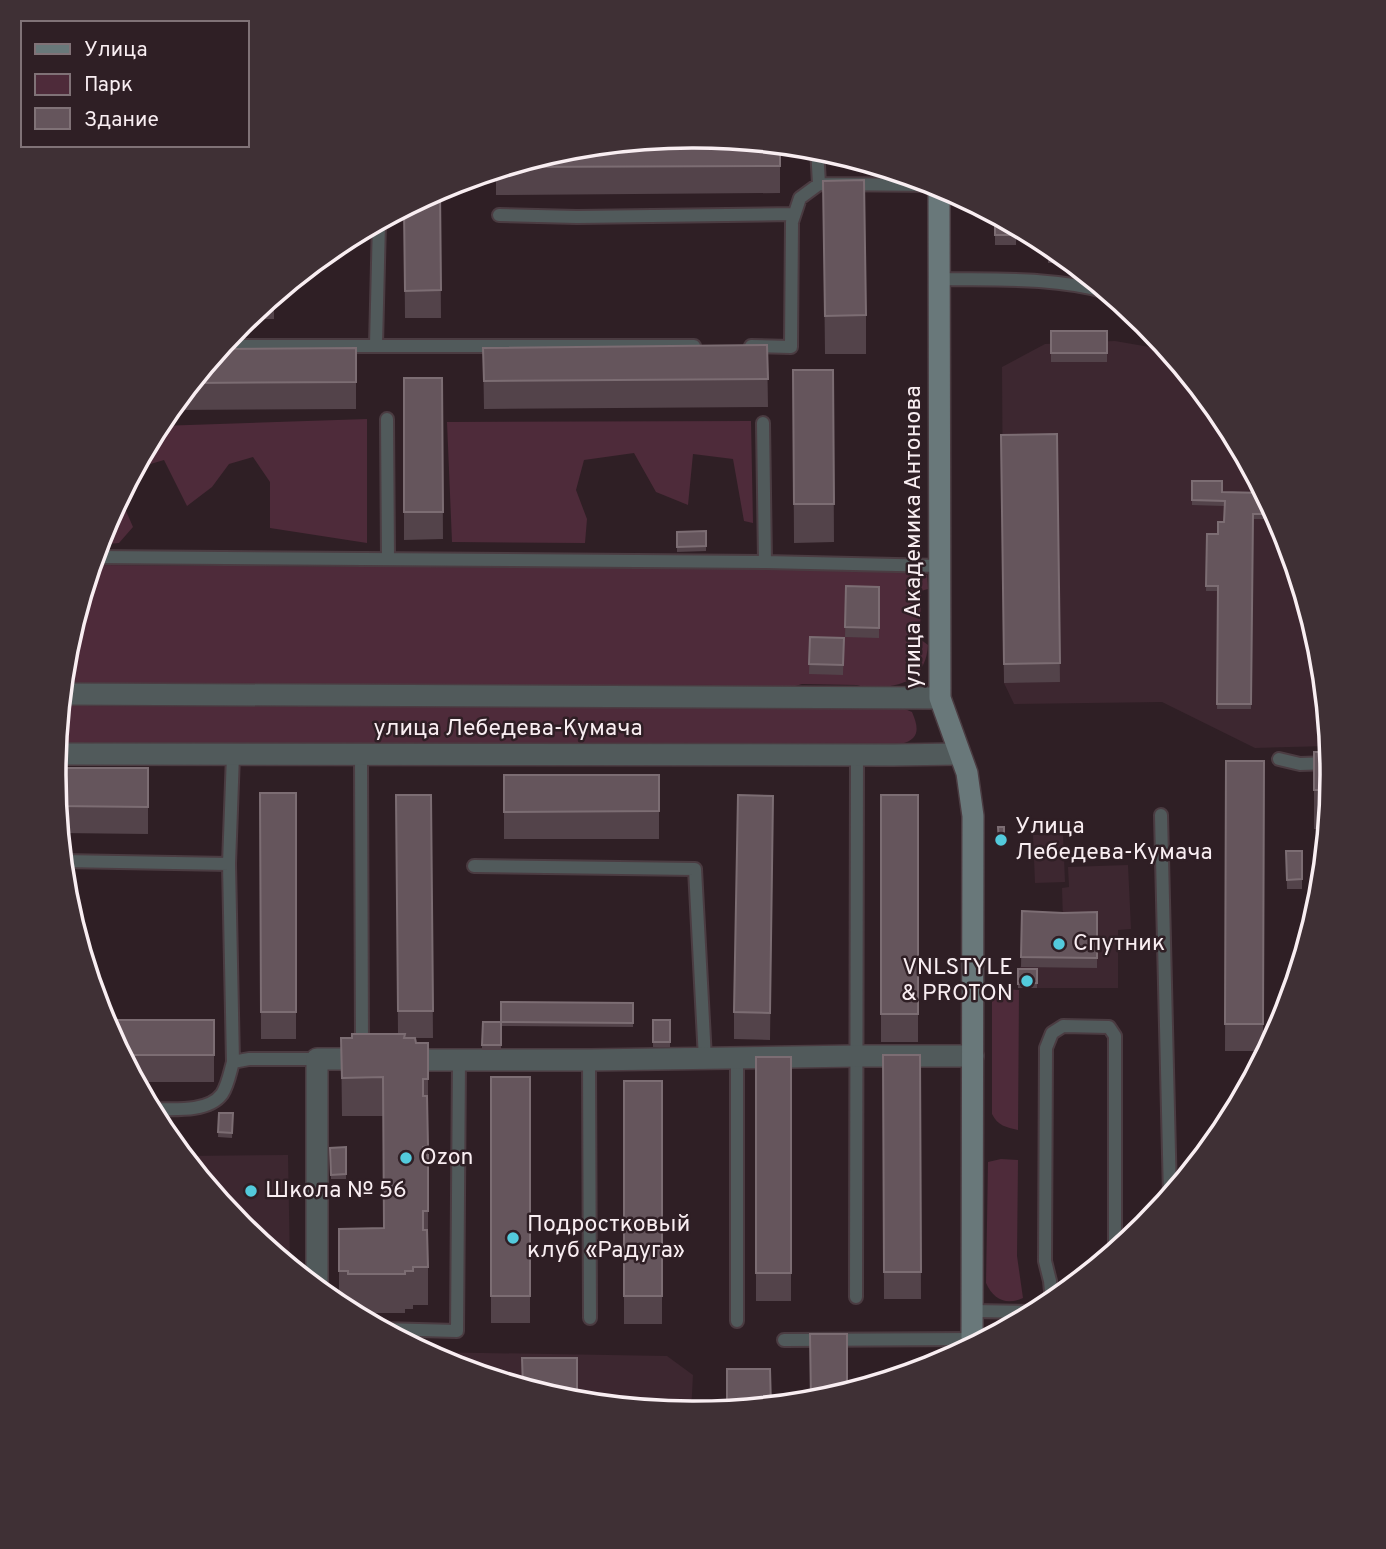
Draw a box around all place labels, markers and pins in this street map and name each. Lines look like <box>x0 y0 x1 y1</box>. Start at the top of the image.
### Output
place label: Улица Лебедева-Кумача <box>1015 813 1213 868</box>
marker: Улица Лебедева-Кумача <box>993 832 1009 848</box>
place label: Спутник <box>1073 930 1165 959</box>
marker: Спутник <box>1051 936 1067 952</box>
place label: VNLSTYLE & PROTON <box>901 954 1013 1009</box>
marker: VNLSTYLE & PROTON <box>1019 973 1035 989</box>
place label: Ozon <box>420 1144 473 1173</box>
marker: Ozon <box>398 1150 414 1166</box>
place label: Школа № 56 <box>265 1177 407 1206</box>
marker: Школа № 56 <box>243 1183 259 1199</box>
place label: Подростковый клуб «Радуга» <box>527 1211 690 1266</box>
marker: Подростковый клуб «Радуга» <box>505 1230 521 1246</box>

